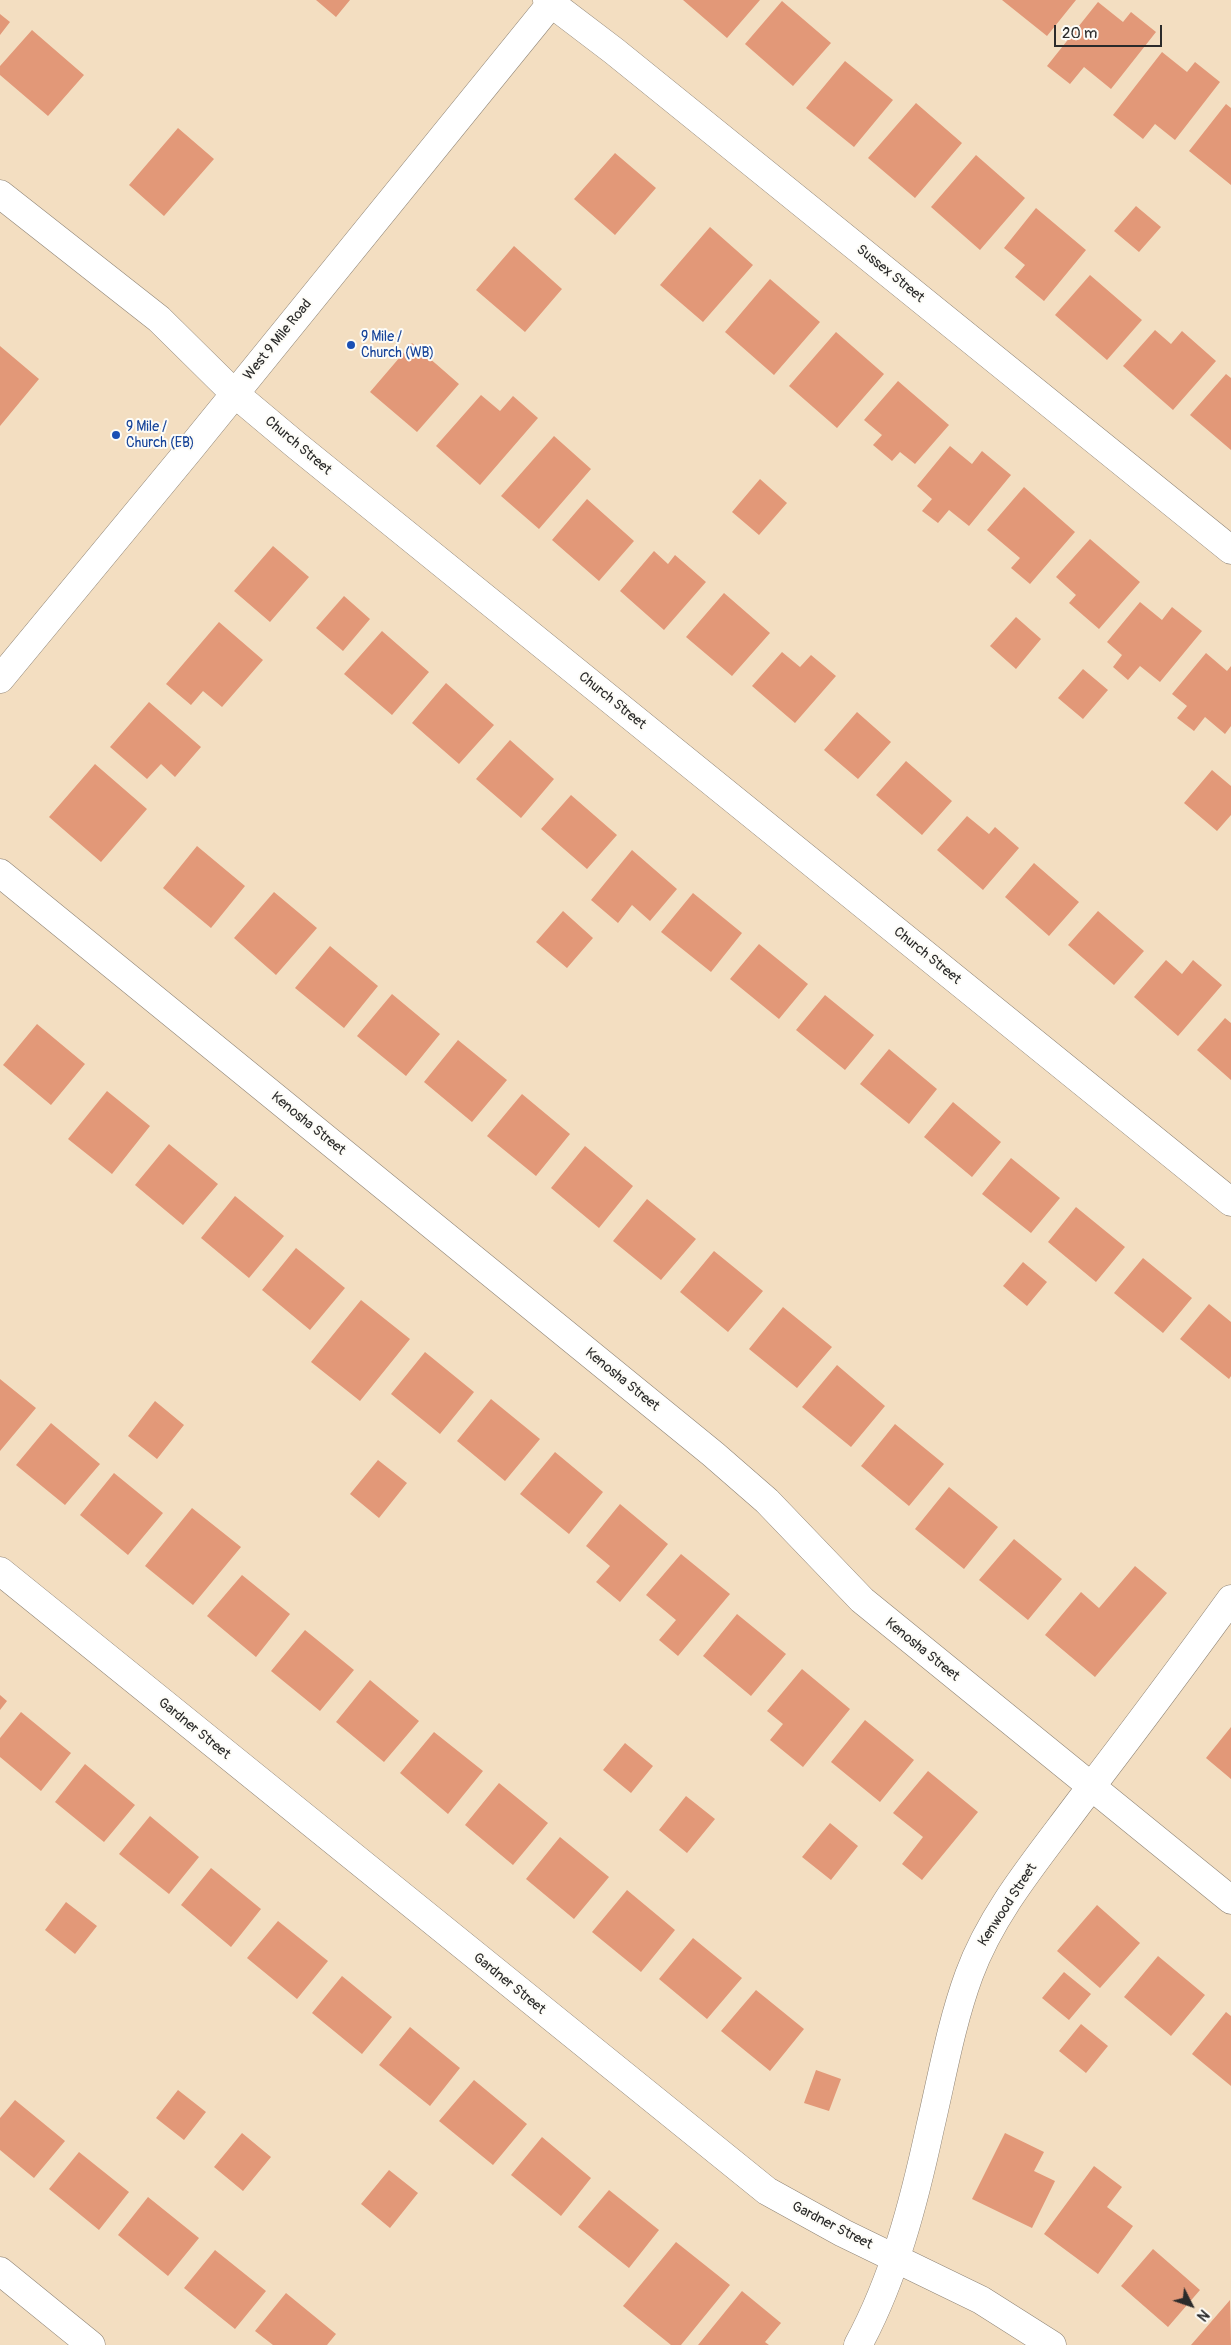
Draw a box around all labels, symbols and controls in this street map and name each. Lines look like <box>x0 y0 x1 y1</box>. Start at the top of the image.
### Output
scale bar <box>1056 15 1164 47</box>
text: 20 m <box>1062 24 1097 43</box>
street label: Sussex Street <box>853 241 927 307</box>
street label: West 9 Mile Road <box>240 296 316 384</box>
place label: 9 Mile / Church (WB) <box>361 329 434 362</box>
marker: 9 Mile / Church (WB) <box>345 339 357 351</box>
street label: Church Street <box>261 413 335 479</box>
place label: 9 Mile / Church (EB) <box>126 419 195 452</box>
marker: 9 Mile / Church (EB) <box>110 429 122 441</box>
street label: Church Street <box>575 669 649 733</box>
street label: Church Street <box>890 924 964 988</box>
street label: Kenosha Street <box>267 1089 349 1159</box>
street label: Kenosha Street <box>581 1345 663 1415</box>
street label: Kenosha Street <box>881 1615 963 1685</box>
street label: Gardner Street <box>154 1695 234 1763</box>
street label: Kenwood Street <box>975 1860 1041 1950</box>
street label: Gardner Street <box>469 1950 549 2018</box>
street label: Gardner Street <box>789 2198 875 2254</box>
north arrow <box>1166 2280 1216 2330</box>
text: N <box>1193 2306 1212 2324</box>

